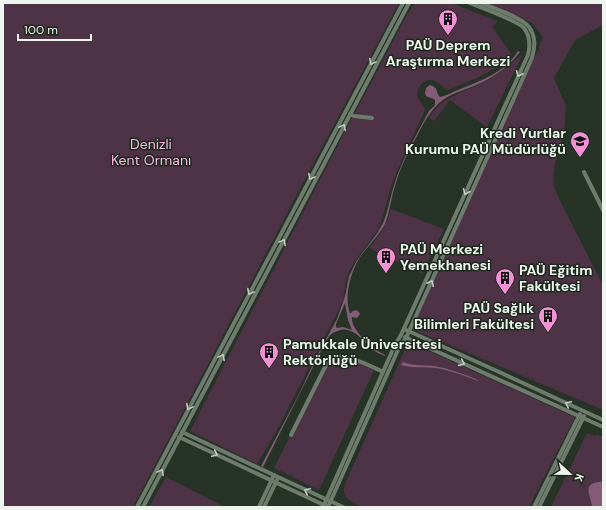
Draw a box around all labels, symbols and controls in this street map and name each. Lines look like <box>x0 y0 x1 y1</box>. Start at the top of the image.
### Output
building icon: PAÜ Deprem Araştırma Merkezi <box>437 8 459 36</box>
scale bar <box>18 16 91 42</box>
text: 100 m <box>24 22 58 38</box>
place label: PAÜ Deprem Araştırma Merkezi <box>386 36 510 70</box>
one-way arrow <box>369 58 376 65</box>
one-way arrow <box>516 69 524 77</box>
one-way arrow <box>338 124 346 132</box>
place label: Kredi Yurtlar Kurumu PAÜ Müdürlüğü <box>405 124 566 158</box>
school or university icon: Kredi Yurtlar Kurumu PAÜ Müdürlüğü <box>569 130 591 158</box>
park label: Denizli Kent Ormanı <box>111 135 191 169</box>
one-way arrow <box>308 173 316 180</box>
one-way arrow <box>463 188 471 196</box>
one-way arrow <box>278 239 285 247</box>
place label: PAÜ Merkezi Yemekhanesi <box>400 240 491 274</box>
building icon: PAÜ Merkezi Yemekhanesi <box>375 246 397 274</box>
place label: PAÜ Eğitim Fakültesi <box>519 261 592 295</box>
building icon: PAÜ Eğitim Fakültesi <box>494 267 516 295</box>
one-way arrow <box>426 280 434 287</box>
one-way arrow <box>247 288 255 295</box>
place label: PAÜ Sağlık Bilimleri Fakültesi <box>414 299 534 333</box>
building icon: PAÜ Sağlık Bilimleri Fakültesi <box>537 305 559 333</box>
place label: Pamukkale Üniversitesi Rektörlüğü <box>283 335 442 369</box>
building icon: Pamukkale Üniversitesi Rektörlüğü <box>258 341 280 369</box>
one-way arrow <box>217 354 225 362</box>
one-way arrow <box>458 358 466 366</box>
one-way arrow <box>564 400 571 408</box>
one-way arrow <box>187 403 194 410</box>
one-way arrow <box>211 449 218 457</box>
north arrow <box>550 454 590 494</box>
one-way arrow <box>157 469 164 477</box>
text: K <box>571 472 587 484</box>
one-way arrow <box>304 488 312 496</box>

